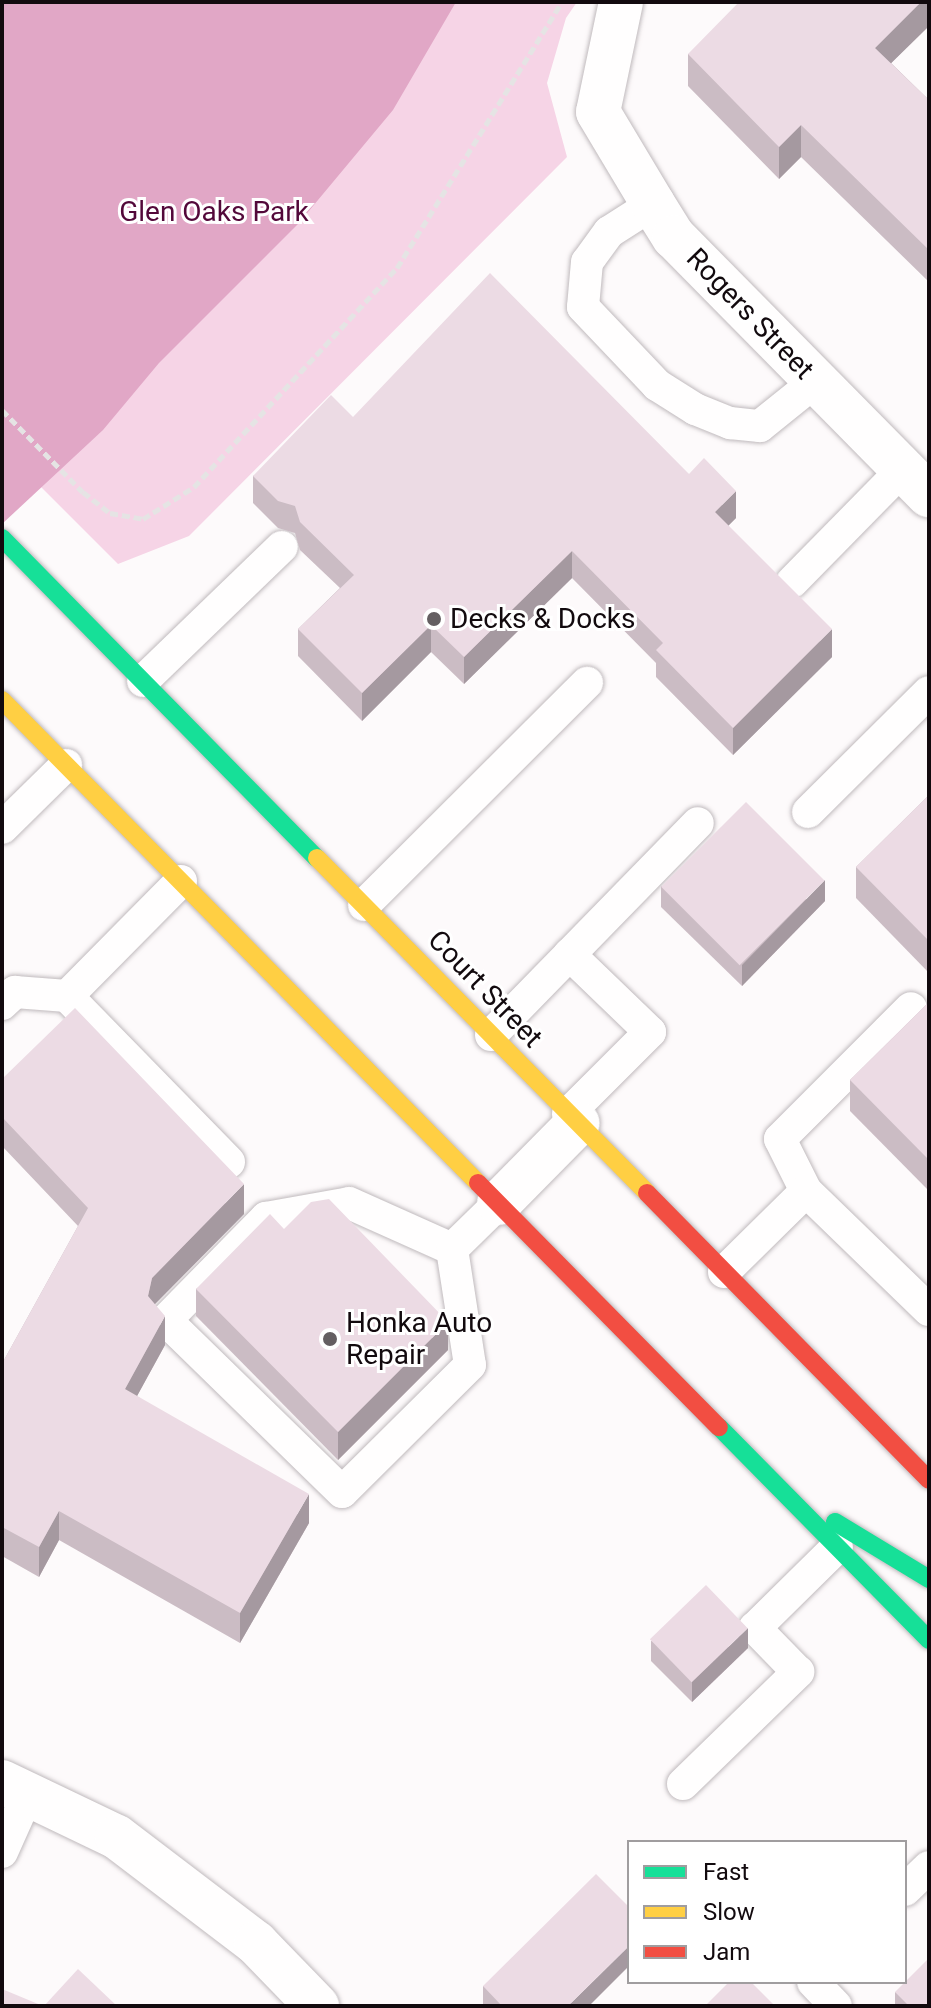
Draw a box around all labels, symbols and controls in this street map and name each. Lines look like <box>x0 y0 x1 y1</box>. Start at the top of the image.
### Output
park label: Glen Oaks Park <box>119 195 309 229</box>
street label: Rogers Street <box>679 242 821 386</box>
place label: Decks & Docks <box>450 602 635 636</box>
marker: Decks & Docks <box>425 610 443 628</box>
street label: Court Street <box>421 923 549 1055</box>
place label: Honka Auto Repair <box>346 1306 492 1372</box>
marker: Honka Auto Repair <box>321 1330 339 1348</box>
legend <box>627 1840 907 1984</box>
text: Fast <box>703 1858 749 1886</box>
text: Slow <box>703 1898 755 1926</box>
text: Jam <box>703 1938 750 1966</box>

